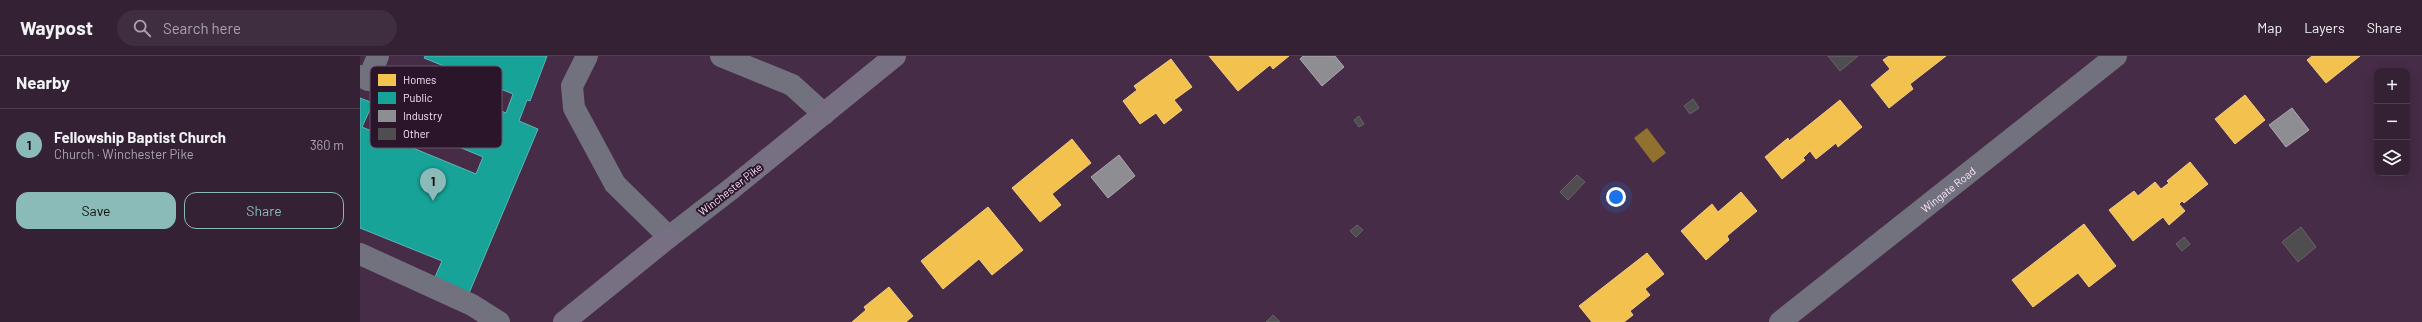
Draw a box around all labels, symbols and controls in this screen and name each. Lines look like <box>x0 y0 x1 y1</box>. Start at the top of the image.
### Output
search box <box>117 10 397 46</box>
text: Waypost <box>20 16 93 39</box>
icon: search <box>131 17 153 39</box>
text: Search here <box>163 19 241 37</box>
text: Map <box>2257 19 2282 36</box>
text: Layers <box>2304 19 2345 36</box>
text: Share <box>2367 19 2402 36</box>
legend <box>370 66 502 148</box>
map controls <box>2374 68 2410 176</box>
button: + <box>2374 68 2410 104</box>
text: Nearby <box>16 72 70 92</box>
text: Homes <box>403 73 436 86</box>
text: Public <box>403 91 433 104</box>
button: − <box>2374 104 2410 140</box>
text: Industry <box>403 109 442 122</box>
text: Other <box>403 127 430 140</box>
text: Fellowship Baptist Church <box>54 128 226 146</box>
text: 1 <box>27 137 31 153</box>
text: 360 m <box>310 137 344 153</box>
button: layers <box>2374 140 2410 176</box>
text: Church · Winchester Pike <box>54 146 194 162</box>
street label: Winchester Pike <box>696 160 765 218</box>
street label: Wingate Road <box>1918 164 1978 215</box>
pin: 1 <box>420 168 446 201</box>
your location <box>1606 187 1626 207</box>
button: Save <box>16 192 176 229</box>
button: Share <box>184 192 344 229</box>

